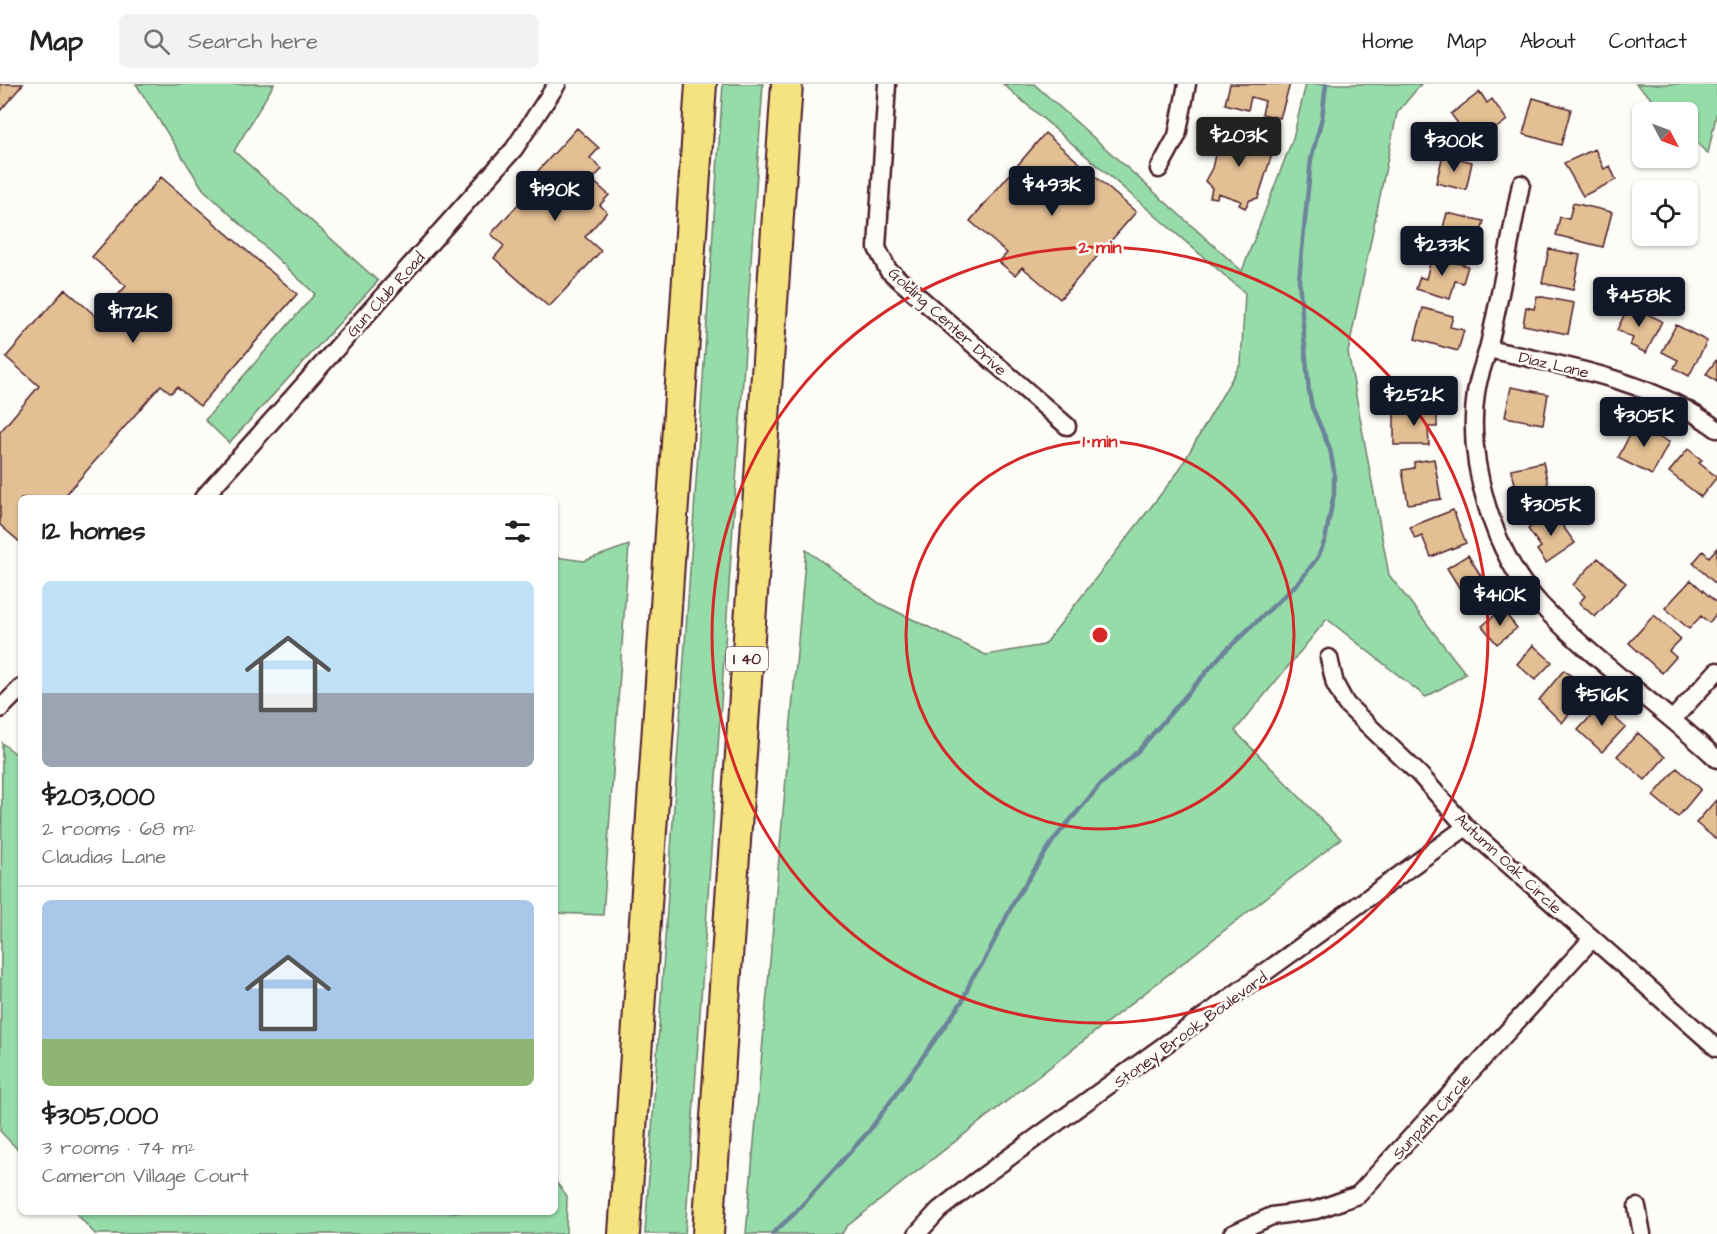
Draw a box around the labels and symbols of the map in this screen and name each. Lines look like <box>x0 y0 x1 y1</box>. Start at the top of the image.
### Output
north arrow <box>1632 102 1698 168</box>
pin: $203K <box>1197 117 1281 168</box>
pin: $300K <box>1412 122 1496 173</box>
pin: $493K <box>1010 166 1094 217</box>
pin: $190K <box>513 171 597 222</box>
pin: $233K <box>1400 226 1484 277</box>
text: 2 min <box>1077 235 1122 260</box>
street label: Gun Club Road <box>342 247 430 342</box>
street label: Golding Center Drive <box>883 262 1012 382</box>
pin: $458K <box>1597 277 1681 328</box>
pin: $172K <box>91 293 175 344</box>
street label: Diaz Lane <box>1517 346 1591 384</box>
pin: $252K <box>1372 376 1456 427</box>
pin: $305K <box>1602 397 1686 448</box>
text: 1 min <box>1082 429 1118 454</box>
pin: $305K <box>1509 486 1593 537</box>
pin: $410K <box>1458 576 1542 627</box>
centre of rings <box>1090 625 1110 645</box>
road number: I 40 <box>726 647 768 671</box>
pin: $516K <box>1560 676 1644 727</box>
street label: Autumn Oak Circle <box>1450 808 1567 919</box>
street label: Stoney Brook Boulevard <box>1109 966 1273 1094</box>
street label: Sunpath Circle <box>1387 1069 1476 1164</box>

